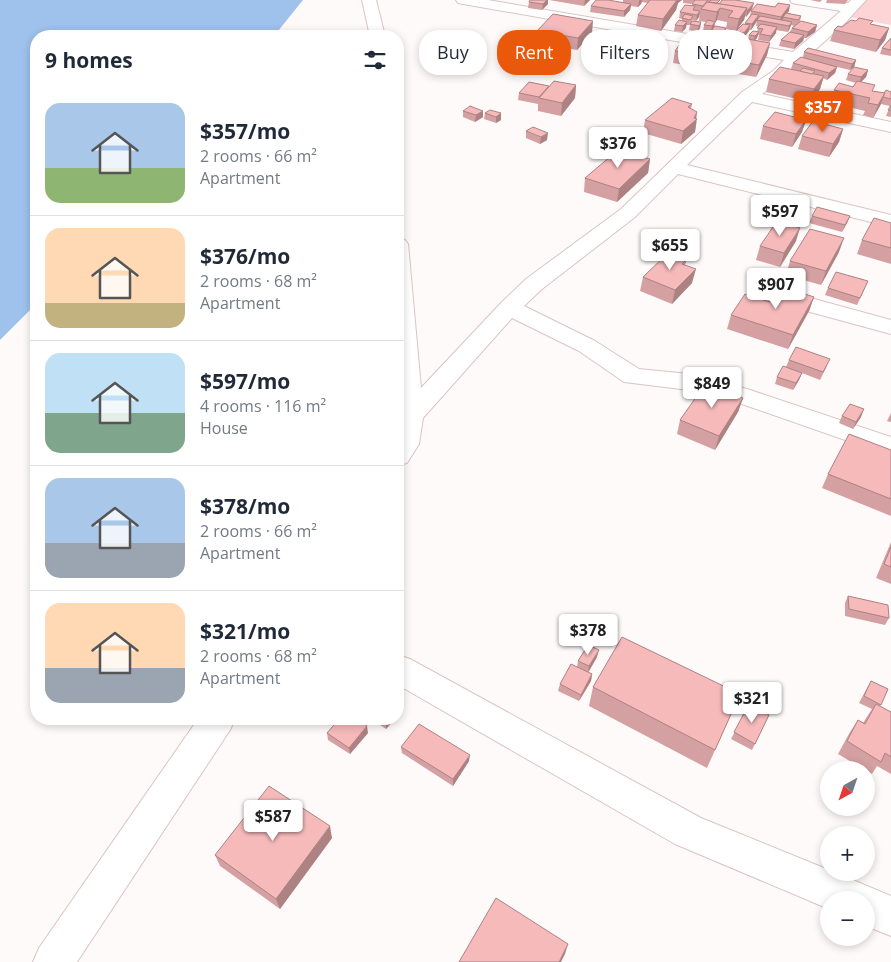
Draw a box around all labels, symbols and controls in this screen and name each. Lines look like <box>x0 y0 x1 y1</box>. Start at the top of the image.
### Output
chip: Buy <box>419 30 487 75</box>
chip: Rent <box>497 30 571 75</box>
chip: Filters <box>581 30 668 75</box>
chip: New <box>678 30 752 75</box>
text: 9 homes <box>45 46 133 74</box>
icon: filters <box>361 46 389 74</box>
pin: $357 <box>793 90 853 133</box>
text: $357 <box>805 96 841 118</box>
text: $357/mo <box>200 117 290 145</box>
icon: home <box>85 123 145 183</box>
pin: $376 <box>588 126 648 169</box>
text: $376 <box>600 132 636 154</box>
text: 2 rooms · 66 m² <box>200 145 317 167</box>
text: Apartment <box>200 167 280 189</box>
pin: $597 <box>750 194 810 237</box>
text: $597 <box>762 200 798 222</box>
pin: $655 <box>640 228 700 271</box>
text: $655 <box>652 234 688 256</box>
text: $376/mo <box>200 242 290 270</box>
icon: home <box>85 248 145 308</box>
pin: $907 <box>746 268 806 310</box>
text: 2 rooms · 68 m² <box>200 270 317 292</box>
text: $907 <box>758 273 794 295</box>
text: Apartment <box>200 292 280 314</box>
pin: $849 <box>682 366 742 409</box>
text: $597/mo <box>200 367 290 395</box>
text: $849 <box>694 372 730 394</box>
icon: home <box>85 373 145 433</box>
text: 4 rooms · 116 m² <box>200 395 326 417</box>
text: House <box>200 417 248 439</box>
text: $378/mo <box>200 492 290 520</box>
icon: home <box>85 498 145 558</box>
text: 2 rooms · 66 m² <box>200 520 317 542</box>
text: Apartment <box>200 542 280 564</box>
pin: $378 <box>558 614 618 656</box>
text: $321/mo <box>200 617 290 645</box>
text: $378 <box>570 619 606 641</box>
icon: home <box>85 623 145 683</box>
text: 2 rooms · 68 m² <box>200 645 317 667</box>
text: Apartment <box>200 667 280 689</box>
pin: $321 <box>722 682 782 724</box>
text: $321 <box>734 687 770 709</box>
north arrow <box>820 761 875 816</box>
map controls <box>820 761 875 946</box>
pin: $587 <box>243 800 303 842</box>
text: $587 <box>255 805 291 827</box>
button: + <box>820 826 875 881</box>
button: − <box>820 891 875 946</box>

